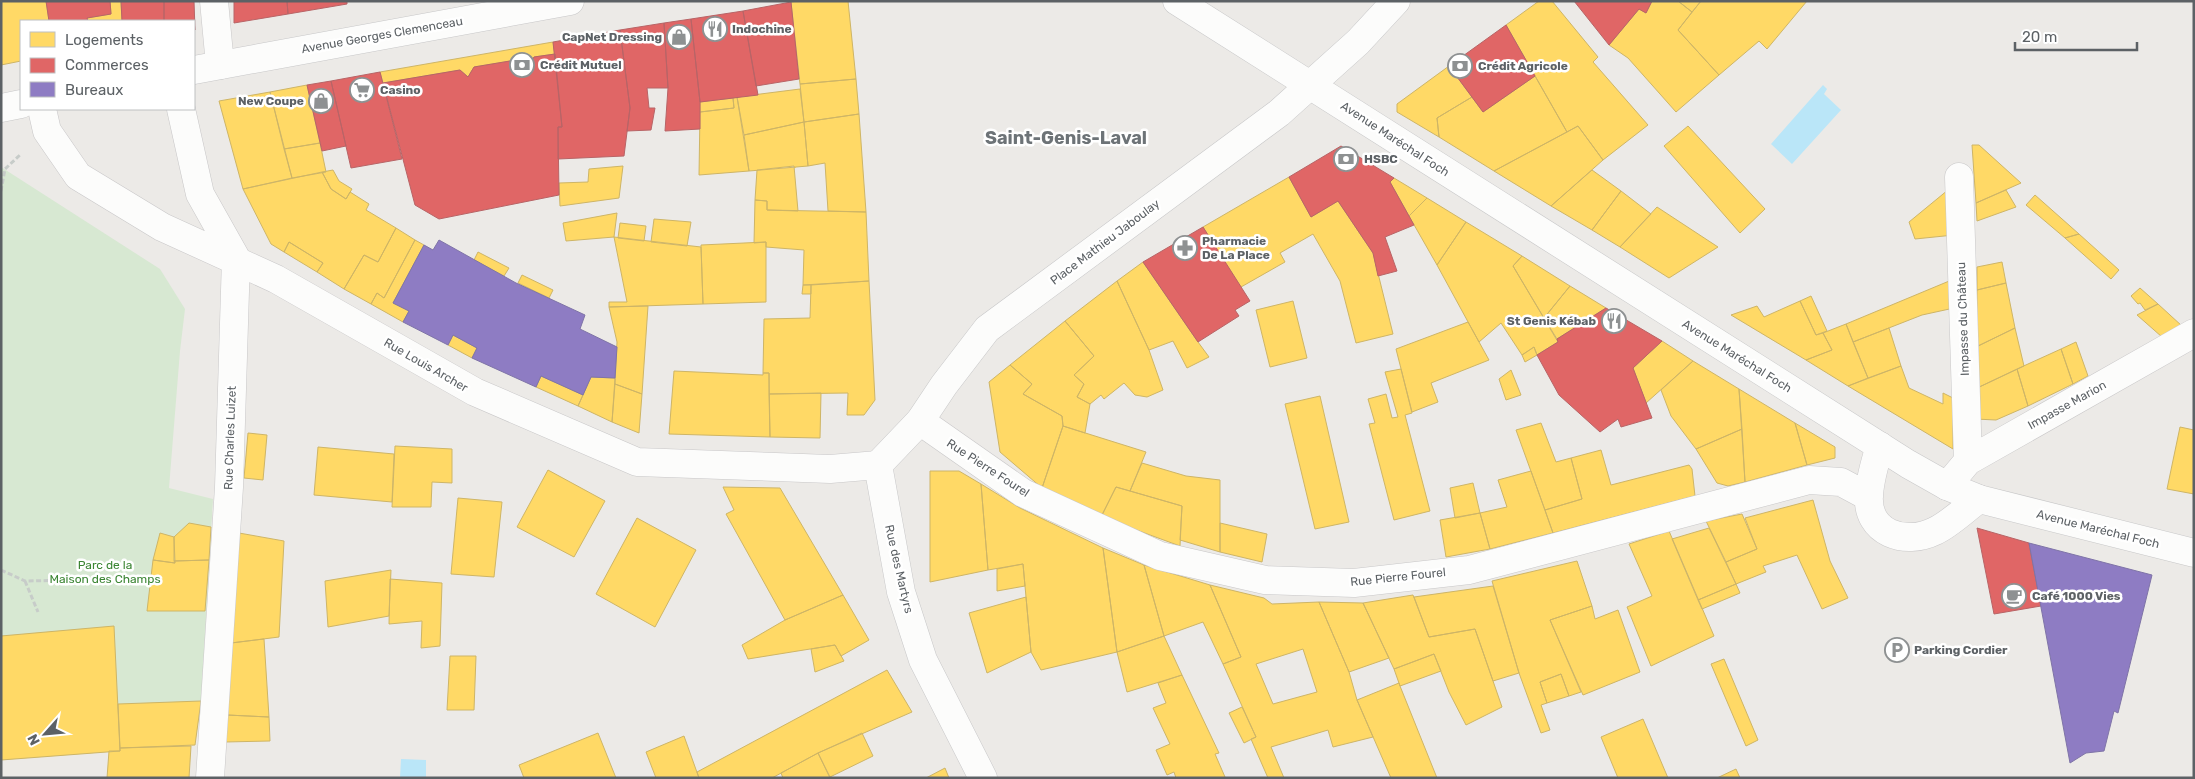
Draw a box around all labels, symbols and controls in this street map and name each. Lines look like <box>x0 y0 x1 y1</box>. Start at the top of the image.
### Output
street label: Avenue Georges Clemenceau <box>300 14 464 56</box>
restaurant icon: Indochine <box>702 16 728 42</box>
legend <box>20 20 195 110</box>
scale bar <box>2015 20 2138 52</box>
place label: Indochine <box>732 22 792 36</box>
shop icon: CapNet Dressing <box>666 24 692 50</box>
text: 20 m <box>2022 28 2057 46</box>
place label: CapNet Dressing <box>562 30 662 44</box>
text: Logements <box>65 31 144 49</box>
bank icon: Crédit Mutuel <box>509 52 535 78</box>
bank icon: Crédit Agricole <box>1447 53 1473 79</box>
text: Commerces <box>65 56 149 74</box>
place label: Crédit Mutuel <box>540 58 622 72</box>
place label: Crédit Agricole <box>1478 59 1568 73</box>
supermarket icon: Casino <box>349 77 375 103</box>
text: Bureaux <box>65 81 123 99</box>
place label: Casino <box>380 83 421 97</box>
shop icon: New Coupe <box>308 88 334 114</box>
place label: New Coupe <box>238 94 304 108</box>
street label: Avenue Maréchal Foch <box>1338 99 1452 179</box>
district label: Saint-Genis-Laval <box>985 127 1147 149</box>
bank icon: HSBC <box>1333 146 1359 172</box>
place label: HSBC <box>1364 152 1398 166</box>
street label: Place Mathieu Jaboulay <box>1048 196 1163 288</box>
place label: Pharmacie De La Place <box>1202 234 1270 262</box>
pharmacy icon: Pharmacie De La Place <box>1172 235 1198 261</box>
street label: Impasse du Château <box>1954 262 1972 376</box>
restaurant icon: St Genis Kébab <box>1601 308 1627 334</box>
place label: St Genis Kébab <box>1507 314 1596 328</box>
street label: Avenue Maréchal Foch <box>1680 317 1794 395</box>
street label: Rue Louis Archer <box>381 335 471 395</box>
street label: Impasse Marion <box>2025 378 2109 432</box>
street label: Rue Charles Luizet <box>221 385 239 490</box>
street label: Rue Pierre Fourel <box>944 436 1032 500</box>
street label: Avenue Maréchal Foch <box>2035 507 2161 551</box>
street label: Rue des Martyrs <box>882 523 916 615</box>
park label: Parc de la Maison des Champs <box>49 558 161 586</box>
street label: Rue Pierre Fourel <box>1350 565 1446 589</box>
cafe icon: Café 1000 Vies <box>2001 583 2027 609</box>
place label: Café 1000 Vies <box>2032 589 2121 603</box>
parking icon: Parking Cordier <box>1884 637 1910 663</box>
place label: Parking Cordier <box>1914 643 2008 657</box>
north arrow <box>20 709 70 759</box>
text: N <box>24 731 44 748</box>

